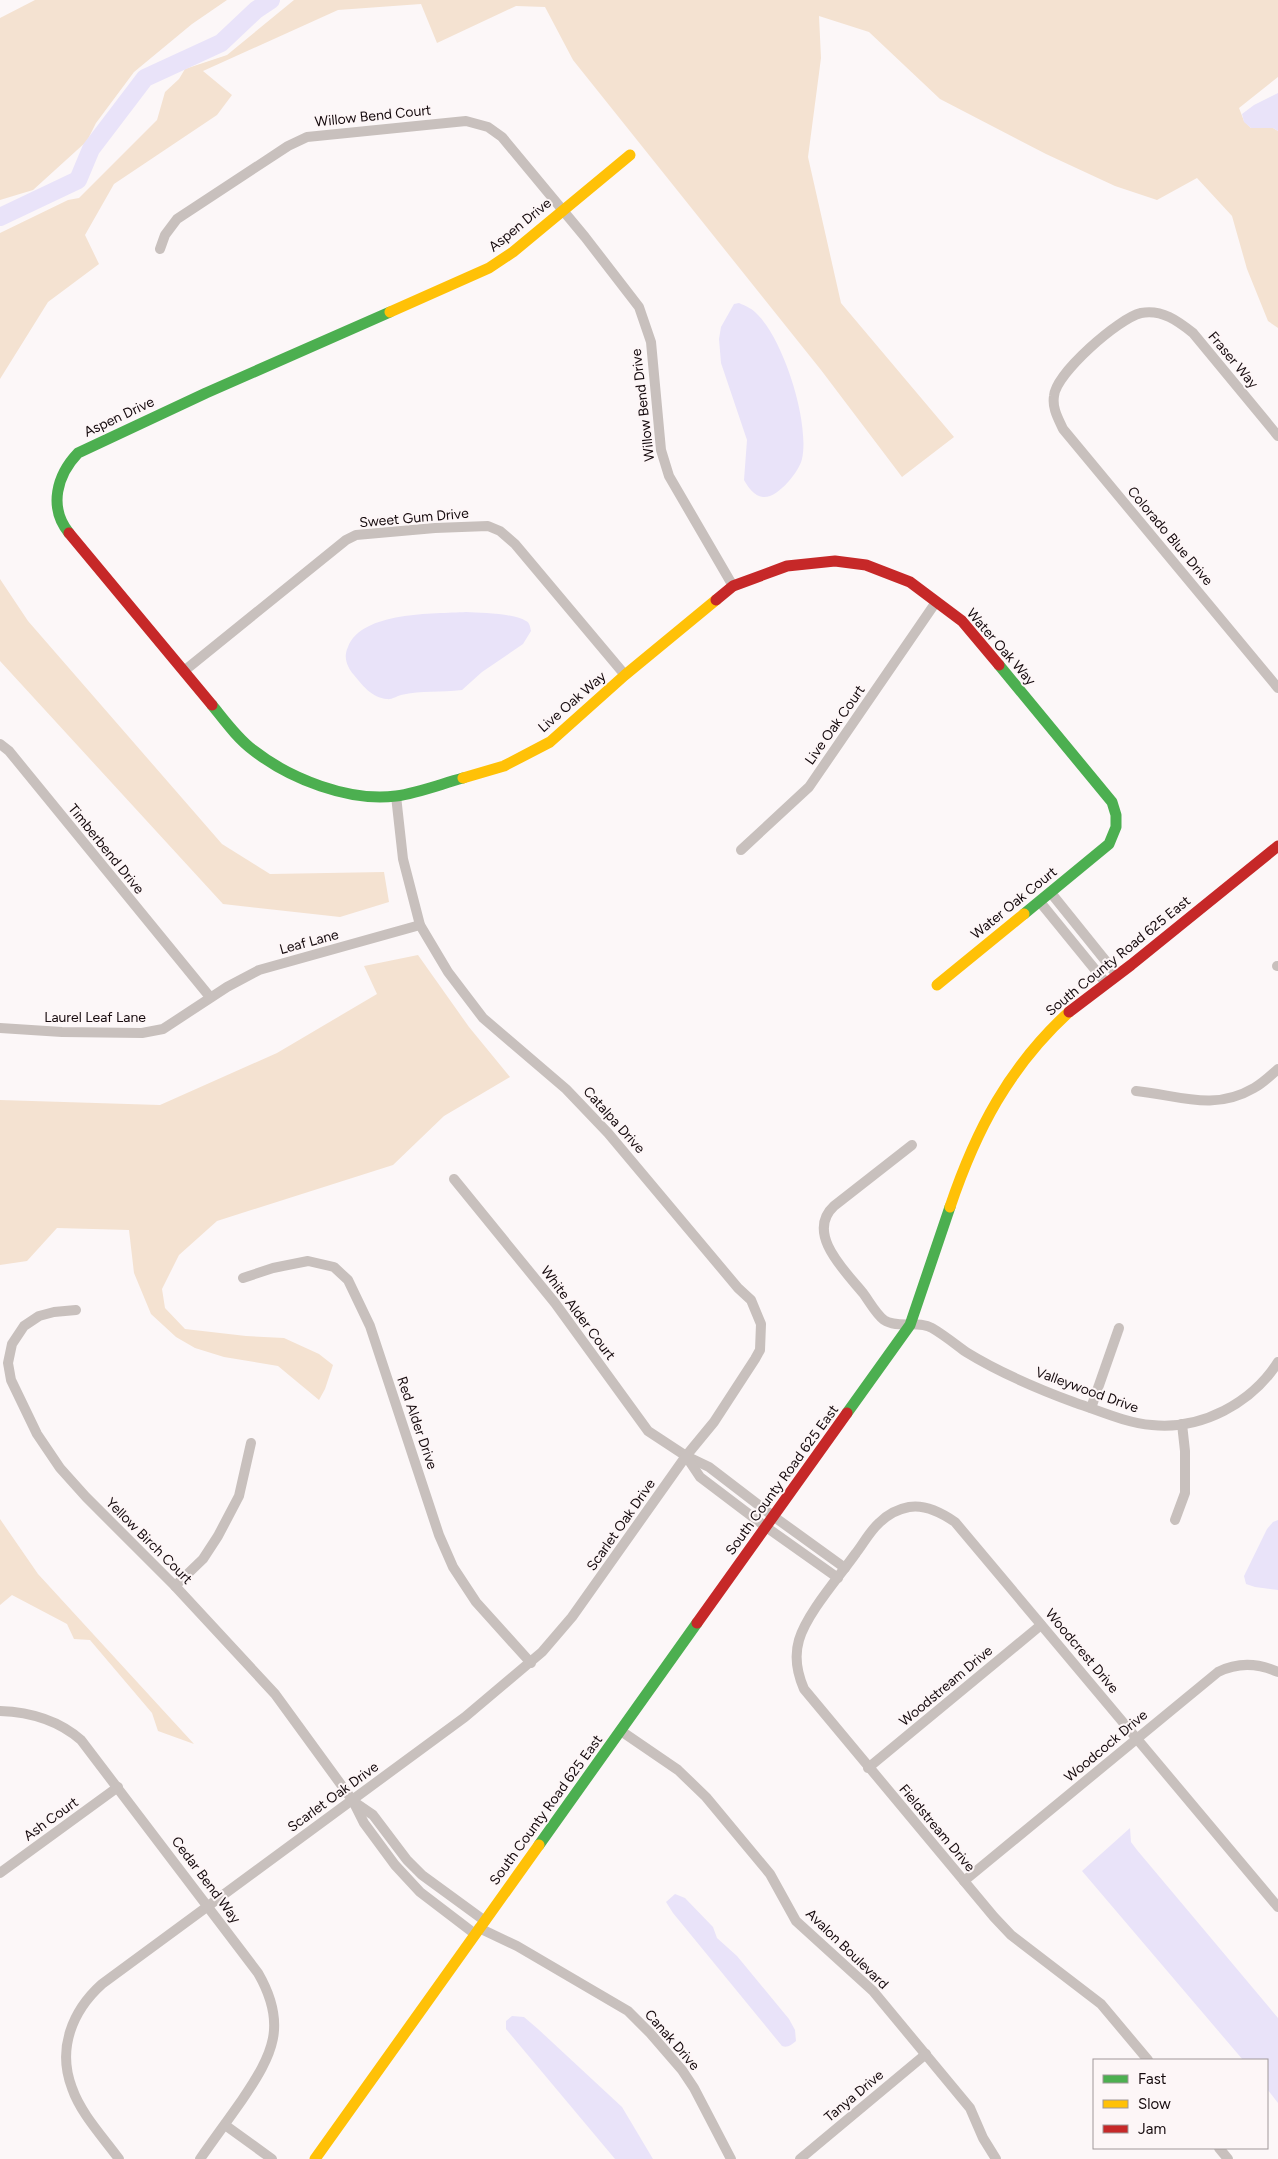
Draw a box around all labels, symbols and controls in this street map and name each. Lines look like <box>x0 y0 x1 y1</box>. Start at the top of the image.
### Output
street label: Willow Bend Court <box>314 101 432 131</box>
street label: Aspen Drive <box>485 194 555 255</box>
street label: Fraser Way <box>1204 328 1262 392</box>
street label: Willow Bend Drive <box>628 347 658 462</box>
street label: Aspen Drive <box>81 393 157 441</box>
street label: Colorado Blue Drive <box>1124 483 1217 589</box>
street label: Sweet Gum Drive <box>359 505 470 531</box>
street label: Water Oak Way <box>963 605 1040 690</box>
street label: Live Oak Way <box>535 668 610 736</box>
street label: Live Oak Court <box>801 682 869 768</box>
street label: Timberbend Drive <box>64 800 148 898</box>
street label: Water Oak Court <box>968 863 1060 943</box>
street label: South County Road 625 East <box>1042 892 1194 1020</box>
street label: Leaf Lane <box>278 926 341 958</box>
street label: Laurel Leaf Lane <box>44 1009 146 1026</box>
street label: Catalpa Drive <box>580 1083 649 1157</box>
street label: White Alder Court <box>537 1263 619 1363</box>
street label: Valleywood Drive <box>1033 1363 1141 1417</box>
street label: Red Alder Drive <box>393 1374 441 1472</box>
street label: South County Road 625 East <box>722 1402 842 1558</box>
street label: Scarlet Oak Drive <box>583 1476 659 1574</box>
street label: Yellow Birch Court <box>102 1494 196 1588</box>
street label: Woodcrest Drive <box>1042 1605 1122 1697</box>
street label: Woodstream Drive <box>896 1642 996 1730</box>
street label: Woodcock Drive <box>1061 1706 1151 1786</box>
street label: South County Road 625 East <box>486 1732 606 1888</box>
street label: Scarlet Oak Drive <box>284 1758 382 1836</box>
street label: Fieldstream Drive <box>896 1781 979 1875</box>
street label: Ash Court <box>20 1794 82 1844</box>
street label: Cedar Bend Way <box>168 1833 245 1927</box>
street label: Avalon Boulevard <box>802 1905 892 1993</box>
street label: Canak Drive <box>641 2006 703 2074</box>
legend <box>1093 2059 1268 2149</box>
street label: Tanya Drive <box>821 2066 887 2126</box>
text: Fast <box>1138 2070 1167 2088</box>
text: Slow <box>1138 2095 1171 2113</box>
text: Jam <box>1138 2120 1166 2138</box>

